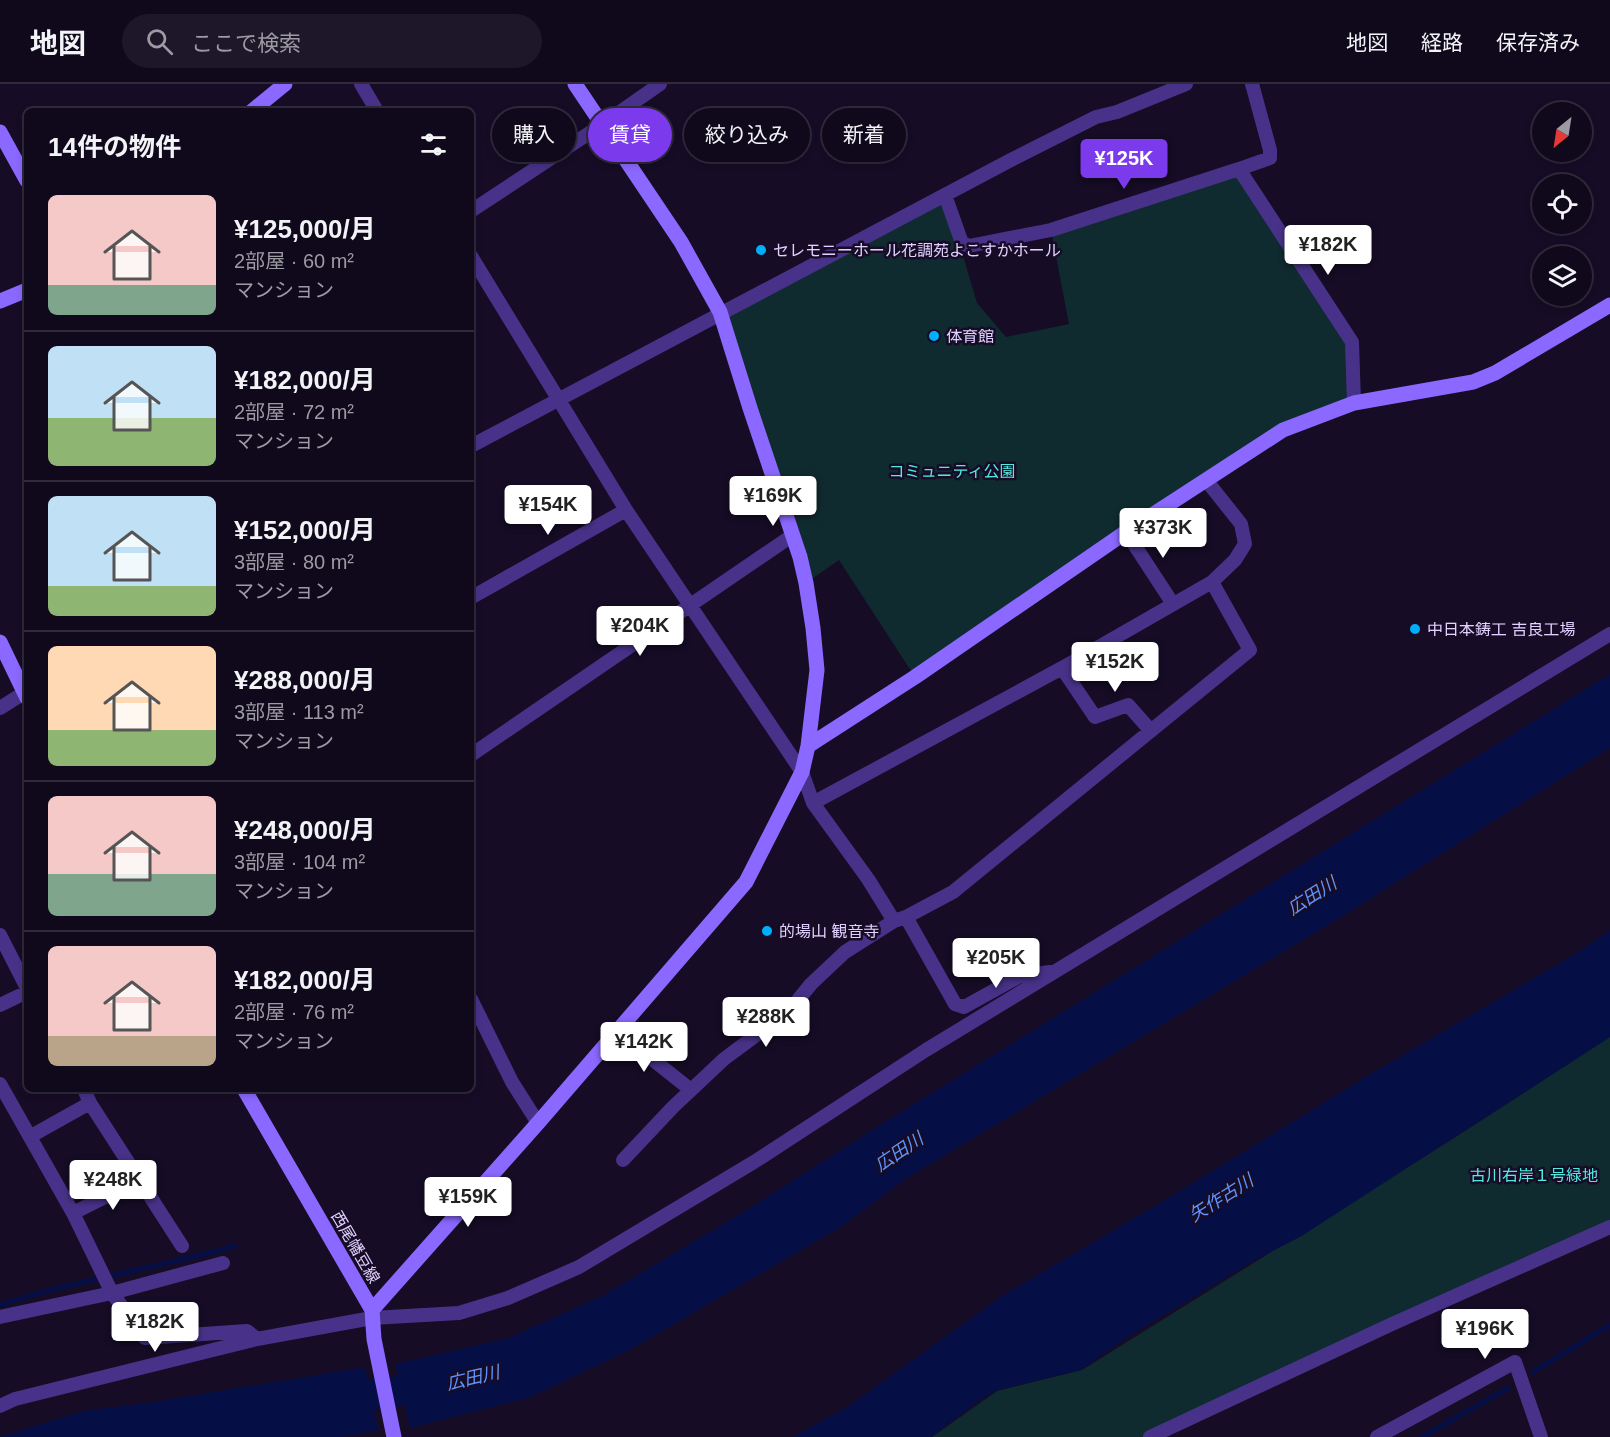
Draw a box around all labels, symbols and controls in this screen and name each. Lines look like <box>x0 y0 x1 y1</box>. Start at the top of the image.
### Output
search box <box>122 14 542 68</box>
icon: search <box>143 25 176 58</box>
text: 地図 <box>30 28 86 59</box>
text: ここで検索 <box>191 31 301 56</box>
text: 地図 <box>1346 31 1388 54</box>
text: 経路 <box>1421 31 1463 54</box>
text: 保存済み <box>1496 31 1580 54</box>
north arrow <box>1532 102 1592 162</box>
map controls <box>1532 102 1592 306</box>
chip: 購入 <box>492 108 576 162</box>
chip: 賃貸 <box>588 108 672 162</box>
chip: 絞り込み <box>684 108 810 162</box>
chip: 新着 <box>822 108 906 162</box>
icon: filters <box>417 128 450 161</box>
text: 14件の物件 <box>48 132 181 162</box>
pin: ¥125K <box>1082 139 1166 190</box>
text: ¥125K <box>1095 147 1153 169</box>
button: locate <box>1532 174 1592 234</box>
text: ¥125,000/月 <box>234 214 376 244</box>
icon: home <box>96 219 168 291</box>
pin: ¥182K <box>1286 225 1370 276</box>
text: ¥182K <box>1299 233 1357 255</box>
place label: セレモニーホール花調苑よこすかホール <box>773 242 1061 259</box>
marker: セレモニーホール花調苑よこすかホール <box>754 243 768 257</box>
button: layers <box>1532 246 1592 306</box>
text: 2部屋 · 60 m² <box>234 250 354 272</box>
text: マンション <box>234 279 334 301</box>
place label: 体育館 <box>946 328 994 345</box>
marker: 体育館 <box>927 329 941 343</box>
text: ¥182,000/月 <box>234 365 376 395</box>
icon: home <box>96 370 168 442</box>
text: 2部屋 · 72 m² <box>234 401 354 423</box>
text: マンション <box>234 430 334 452</box>
park label: コミュニティ公園 <box>888 463 1016 480</box>
pin: ¥169K <box>731 476 815 527</box>
text: ¥169K <box>744 484 802 506</box>
pin: ¥154K <box>506 485 590 536</box>
text: ¥154K <box>519 493 577 515</box>
pin: ¥373K <box>1121 508 1205 559</box>
text: ¥152,000/月 <box>234 515 376 545</box>
text: ¥373K <box>1134 516 1192 538</box>
icon: home <box>96 520 168 592</box>
text: 3部屋 · 80 m² <box>234 551 354 573</box>
text: マンション <box>234 580 334 602</box>
pin: ¥204K <box>598 606 682 657</box>
text: ¥204K <box>611 614 669 636</box>
place label: 中日本鋳工 吉良工場 <box>1427 621 1575 638</box>
marker: 中日本鋳工 吉良工場 <box>1408 622 1422 636</box>
pin: ¥152K <box>1073 642 1157 693</box>
text: ¥152K <box>1086 650 1144 672</box>
text: ¥288,000/月 <box>234 665 376 695</box>
icon: home <box>96 670 168 742</box>
text: 3部屋 · 113 m² <box>234 701 364 723</box>
text: マンション <box>234 730 334 752</box>
text: ¥248,000/月 <box>234 815 376 845</box>
icon: home <box>96 820 168 892</box>
text: 3部屋 · 104 m² <box>234 851 365 873</box>
water label: 広田川 <box>1284 872 1342 919</box>
text: マンション <box>234 880 334 902</box>
place label: 的場山 観音寺 <box>779 923 879 940</box>
marker: 的場山 観音寺 <box>760 924 774 938</box>
pin: ¥205K <box>954 938 1038 989</box>
text: ¥205K <box>967 946 1025 968</box>
text: ¥182,000/月 <box>234 965 376 995</box>
icon: home <box>96 970 168 1042</box>
pin: ¥288K <box>724 997 808 1048</box>
text: 2部屋 · 76 m² <box>234 1001 354 1023</box>
text: ¥288K <box>737 1005 795 1027</box>
pin: ¥142K <box>602 1022 686 1073</box>
text: マンション <box>234 1030 334 1052</box>
text: ¥142K <box>615 1030 673 1052</box>
water label: 広田川 <box>871 1127 929 1175</box>
pin: ¥248K <box>71 1160 155 1211</box>
park label: 古川右岸１号緑地 <box>1470 1167 1598 1184</box>
text: ¥248K <box>84 1168 142 1190</box>
water label: 矢作古川 <box>1185 1169 1259 1226</box>
pin: ¥159K <box>426 1177 510 1228</box>
text: ¥159K <box>439 1185 497 1207</box>
street label: 西尾幡豆線 <box>328 1208 383 1286</box>
pin: ¥182K <box>113 1302 197 1353</box>
pin: ¥196K <box>1443 1309 1527 1360</box>
text: ¥182K <box>126 1310 184 1332</box>
text: ¥196K <box>1456 1317 1514 1339</box>
water label: 広田川 <box>444 1362 504 1394</box>

